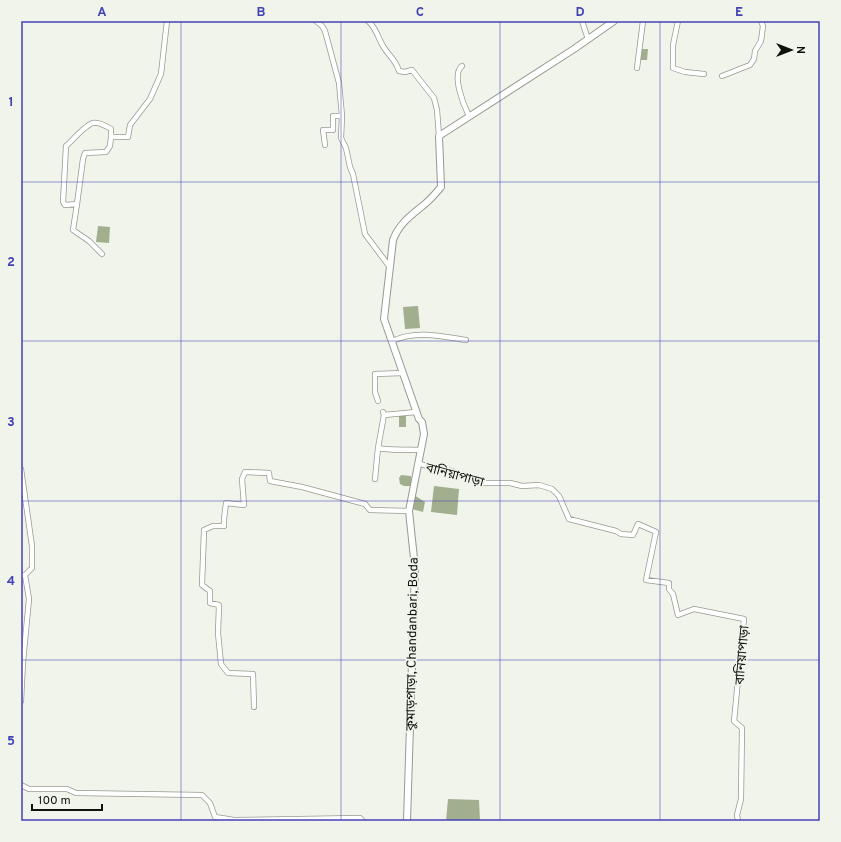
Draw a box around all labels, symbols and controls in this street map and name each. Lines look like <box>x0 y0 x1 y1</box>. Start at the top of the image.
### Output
text: A <box>97 5 107 21</box>
text: B <box>257 5 266 21</box>
text: C <box>416 5 424 21</box>
text: D <box>575 5 585 21</box>
text: E <box>735 5 743 21</box>
north arrow <box>771 30 811 70</box>
text: N <box>793 46 807 54</box>
text: 1 <box>8 95 14 111</box>
text: 2 <box>7 255 15 271</box>
text: 3 <box>7 415 15 431</box>
street label: বানিয়াপাড়া <box>423 459 486 492</box>
street label: কুমাড়পাড়া, Chandanbari, Boda <box>403 557 423 732</box>
text: 4 <box>7 574 15 590</box>
street label: বানিয়াপাড়া <box>731 624 754 687</box>
text: 5 <box>7 734 15 750</box>
scale bar <box>32 786 102 812</box>
text: 100 m <box>38 793 71 809</box>

